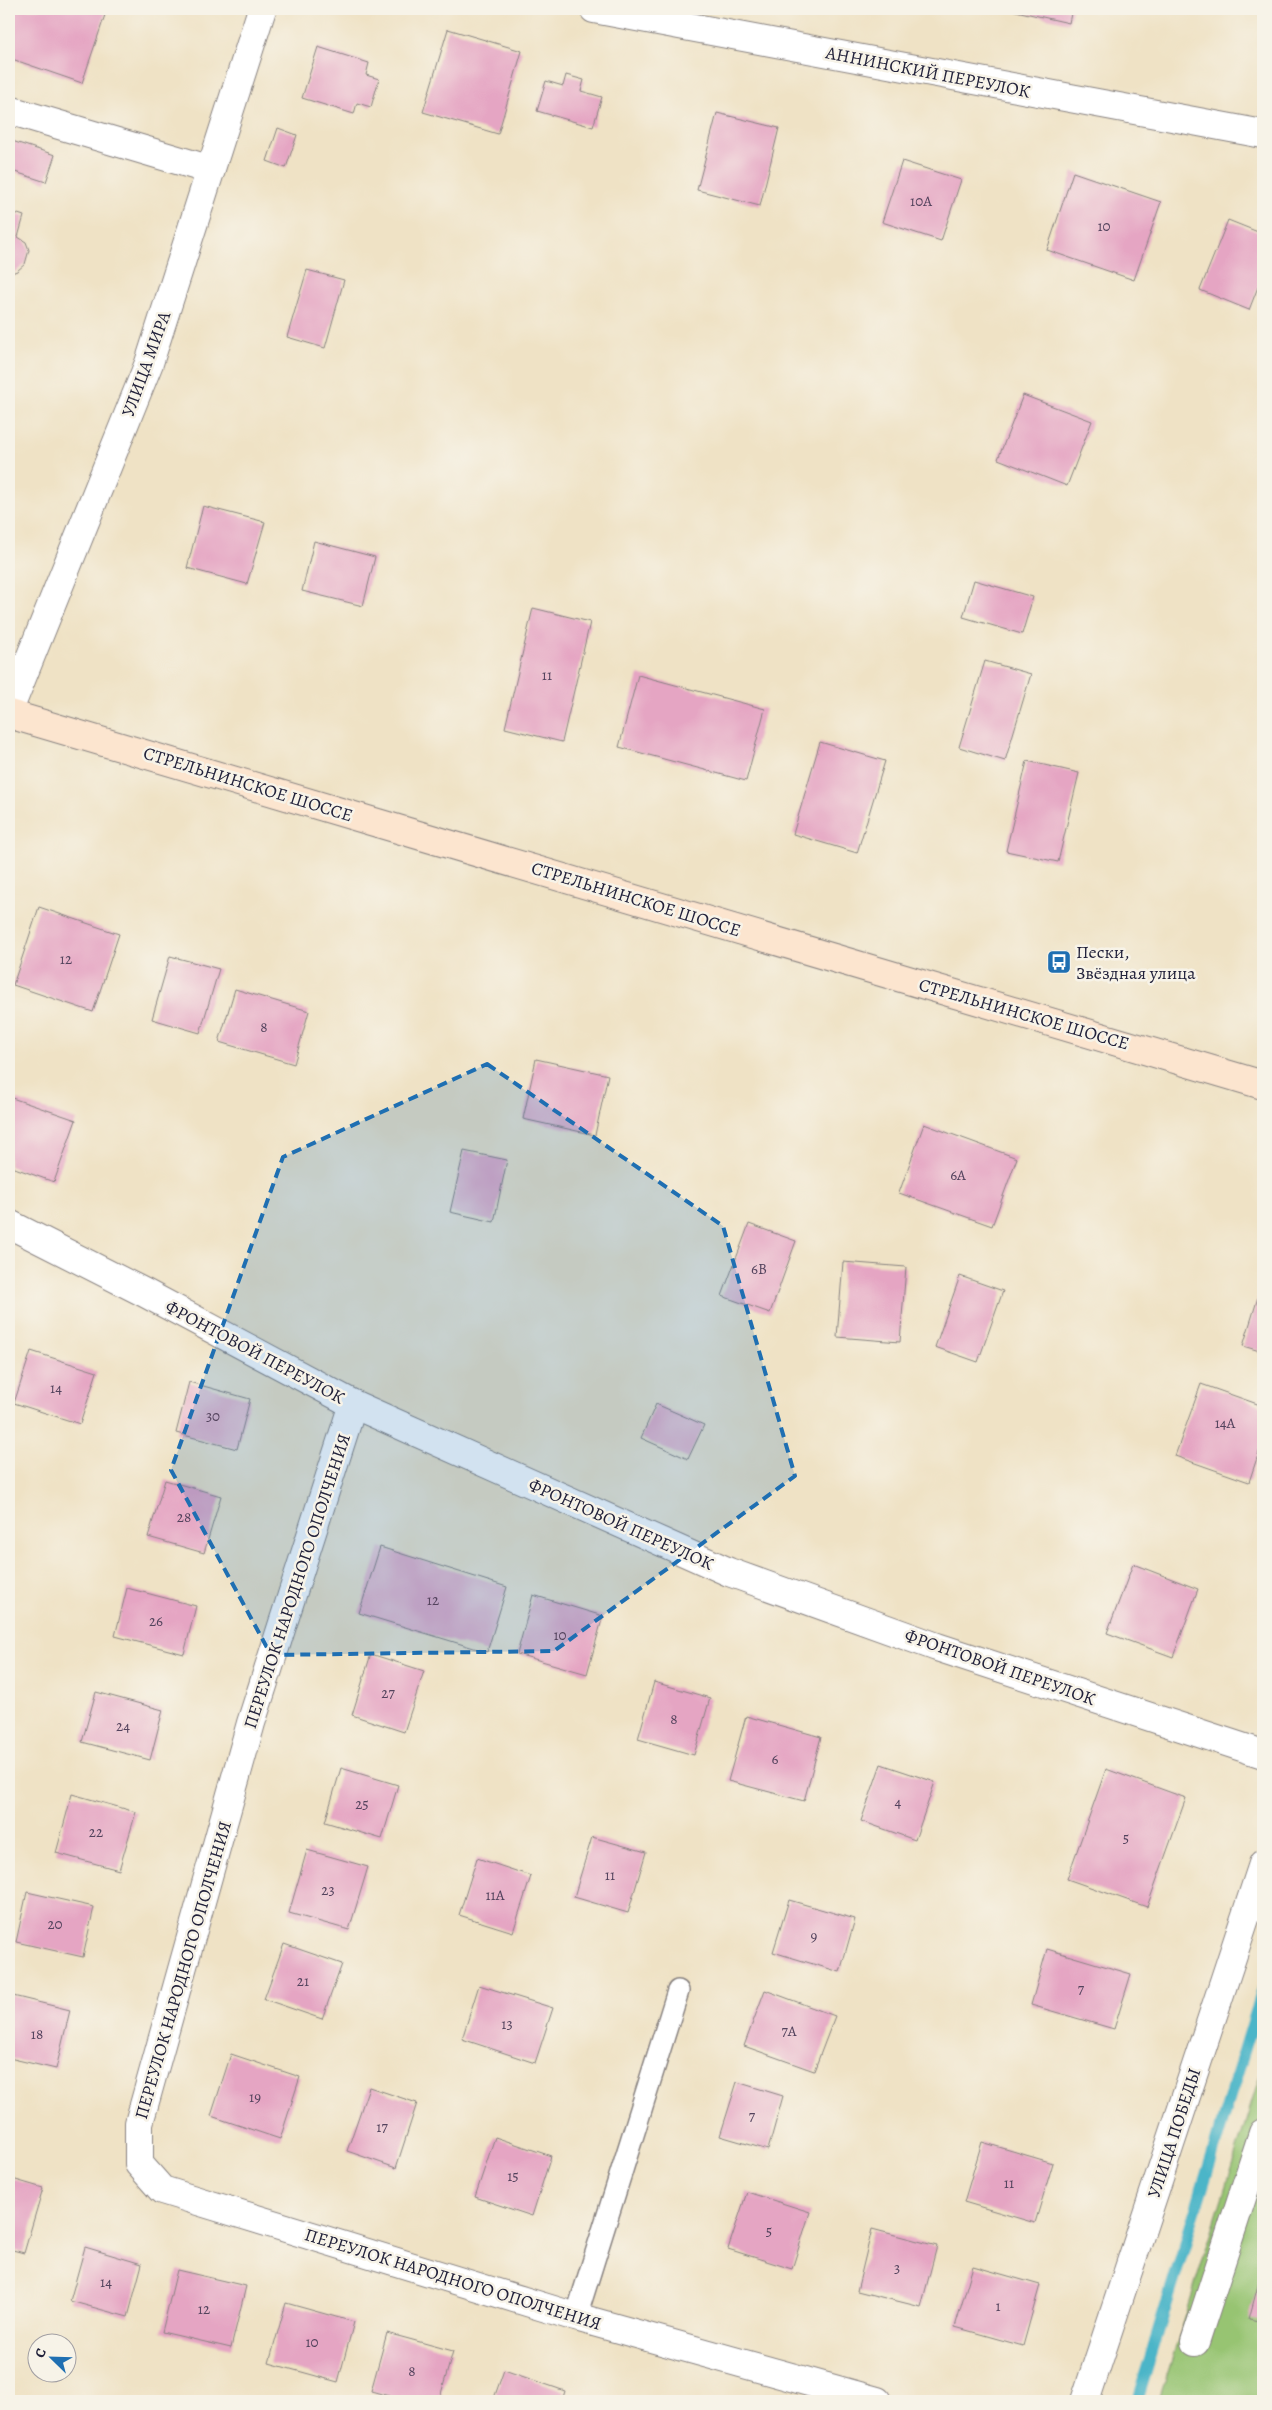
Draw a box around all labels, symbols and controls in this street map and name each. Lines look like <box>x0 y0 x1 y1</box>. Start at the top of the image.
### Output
street label: АННИНСКИЙ ПЕРЕУЛОК <box>823 40 1033 104</box>
house number: 10А <box>910 191 932 211</box>
house number: 10 <box>1097 216 1111 236</box>
street label: УЛИЦА МИРА <box>116 307 176 420</box>
house number: 11 <box>542 665 552 685</box>
street label: СТРЕЛЬНИНСКОЕ ШОССЕ <box>140 741 356 827</box>
street label: СТРЕЛЬНИНСКОЕ ШОССЕ <box>528 856 744 942</box>
place label: Пески, Звёздная улица <box>1076 940 1196 985</box>
house number: 12 <box>60 949 72 969</box>
bus stop icon: Пески, Звёздная улица <box>1046 949 1072 975</box>
street label: СТРЕЛЬНИНСКОЕ ШОССЕ <box>916 972 1132 1056</box>
house number: 8 <box>260 1017 268 1037</box>
house number: 6А <box>950 1165 966 1185</box>
house number: 6В <box>751 1259 767 1279</box>
street label: ФРОНТОВОЙ ПЕРЕУЛОК <box>161 1294 349 1410</box>
house number: 14 <box>50 1378 62 1398</box>
house number: 30 <box>206 1406 220 1426</box>
house number: 14А <box>1215 1413 1236 1433</box>
street label: ПЕРЕУЛОК НАРОДНОГО ОПОЛЧЕНИЯ <box>238 1430 356 1732</box>
street label: ФРОНТОВОЙ ПЕРЕУЛОК <box>525 1472 718 1576</box>
house number: 28 <box>177 1507 191 1527</box>
house number: 12 <box>427 1590 439 1610</box>
house number: 26 <box>149 1611 163 1631</box>
street label: ФРОНТОВОЙ ПЕРЕУЛОК <box>902 1623 1099 1711</box>
house number: 10 <box>553 1625 567 1645</box>
house number: 27 <box>381 1683 395 1703</box>
house number: 8 <box>670 1709 678 1729</box>
house number: 24 <box>116 1716 130 1736</box>
house number: 6 <box>772 1749 779 1769</box>
house number: 4 <box>895 1792 902 1812</box>
house number: 25 <box>355 1794 369 1814</box>
street label: ПЕРЕУЛОК НАРОДНОГО ОПОЛЧЕНИЯ <box>129 1818 237 2122</box>
house number: 22 <box>89 1822 103 1842</box>
house number: 5 <box>1123 1828 1129 1848</box>
house number: 11 <box>605 1865 615 1885</box>
house number: 23 <box>321 1880 335 1900</box>
house number: 11А <box>485 1885 505 1905</box>
house number: 20 <box>47 1914 63 1934</box>
house number: 9 <box>811 1926 818 1946</box>
house number: 21 <box>297 1971 309 1991</box>
house number: 7 <box>1078 1979 1085 1999</box>
house number: 13 <box>501 2014 513 2034</box>
house number: 7А <box>781 2021 797 2041</box>
house number: 18 <box>31 2024 43 2044</box>
street label: УЛИЦА ПОБЕДЫ <box>1142 2065 1206 2201</box>
house number: 19 <box>249 2087 261 2107</box>
house number: 7 <box>749 2106 756 2126</box>
house number: 17 <box>376 2117 388 2137</box>
house number: 15 <box>507 2166 519 2186</box>
house number: 11 <box>1004 2173 1014 2193</box>
house number: 5 <box>766 2221 772 2241</box>
street label: ПЕРЕУЛОК НАРОДНОГО ОПОЛЧЕНИЯ <box>302 2222 604 2336</box>
house number: 3 <box>894 2258 900 2278</box>
house number: 14 <box>100 2272 112 2292</box>
house number: 1 <box>995 2296 1001 2316</box>
house number: 12 <box>198 2299 210 2319</box>
north arrow <box>28 2332 78 2382</box>
house number: 10 <box>305 2332 319 2352</box>
text: С <box>30 2345 51 2361</box>
house number: 8 <box>408 2361 416 2381</box>

